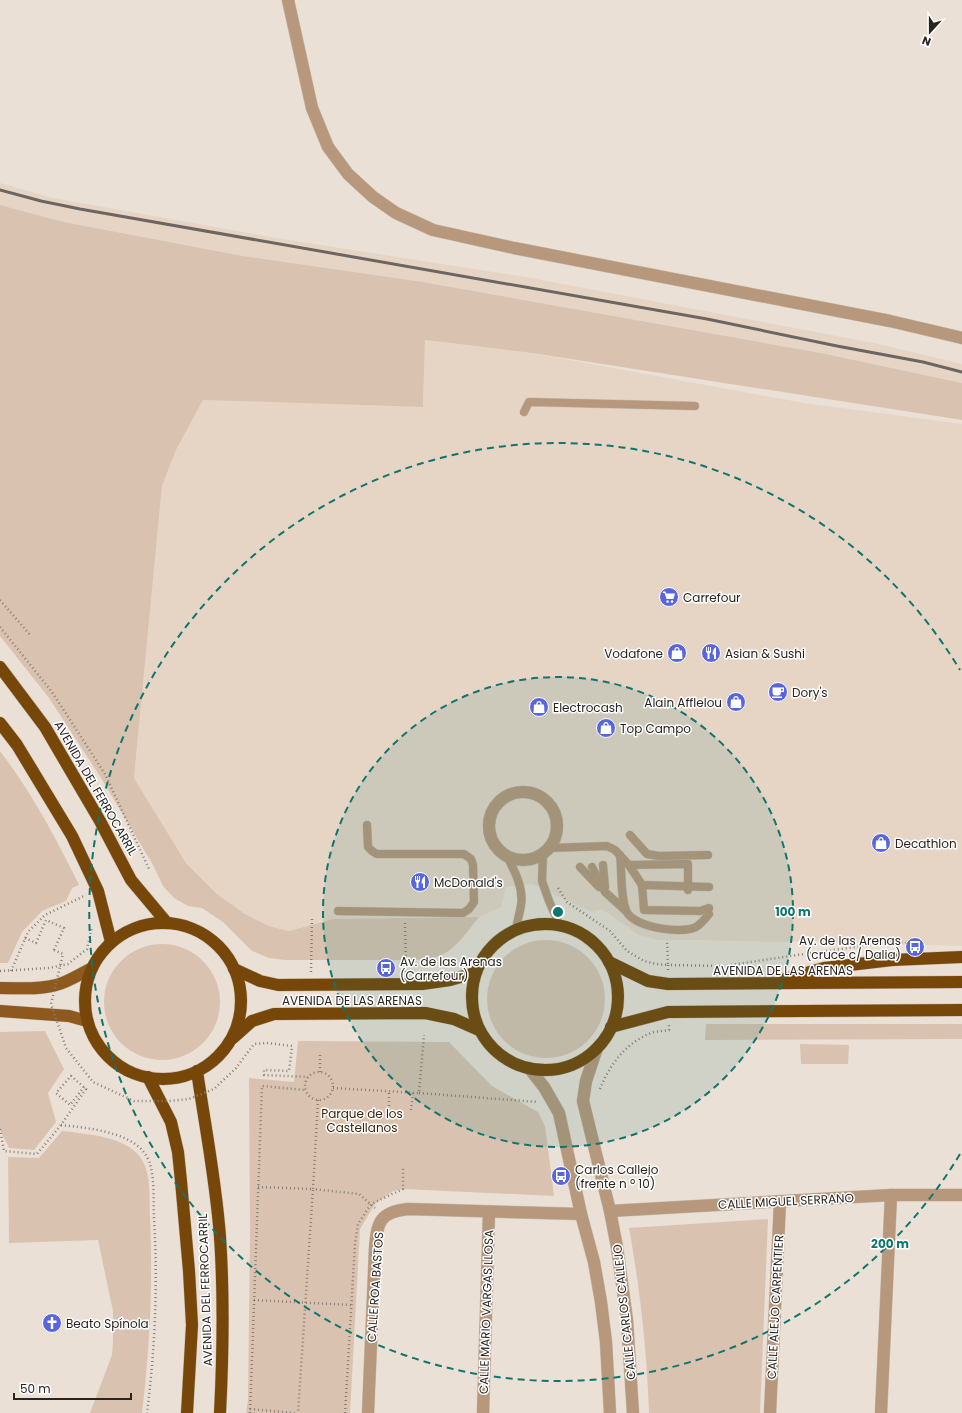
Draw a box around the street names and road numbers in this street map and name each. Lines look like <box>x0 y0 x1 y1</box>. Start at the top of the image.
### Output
street label: AVENIDA DEL FERROCARRIL <box>50 718 142 858</box>
street label: AVENIDA DE LAS ARENAS <box>713 962 853 979</box>
street label: AVENIDA DE LAS ARENAS <box>282 992 422 1009</box>
street label: CALLE MIGUEL SERRANO <box>718 1189 854 1213</box>
street label: AVENIDA DEL FERROCARRIL <box>194 1213 216 1367</box>
street label: CALLE MARIO VARGAS LLOSA <box>475 1230 497 1394</box>
street label: CALLE ROA BASTOS <box>363 1231 387 1343</box>
street label: CALLE ALEJO CARPENTIER <box>763 1234 787 1380</box>
street label: CALLE CARLOS CALLEJO <box>608 1243 640 1381</box>

